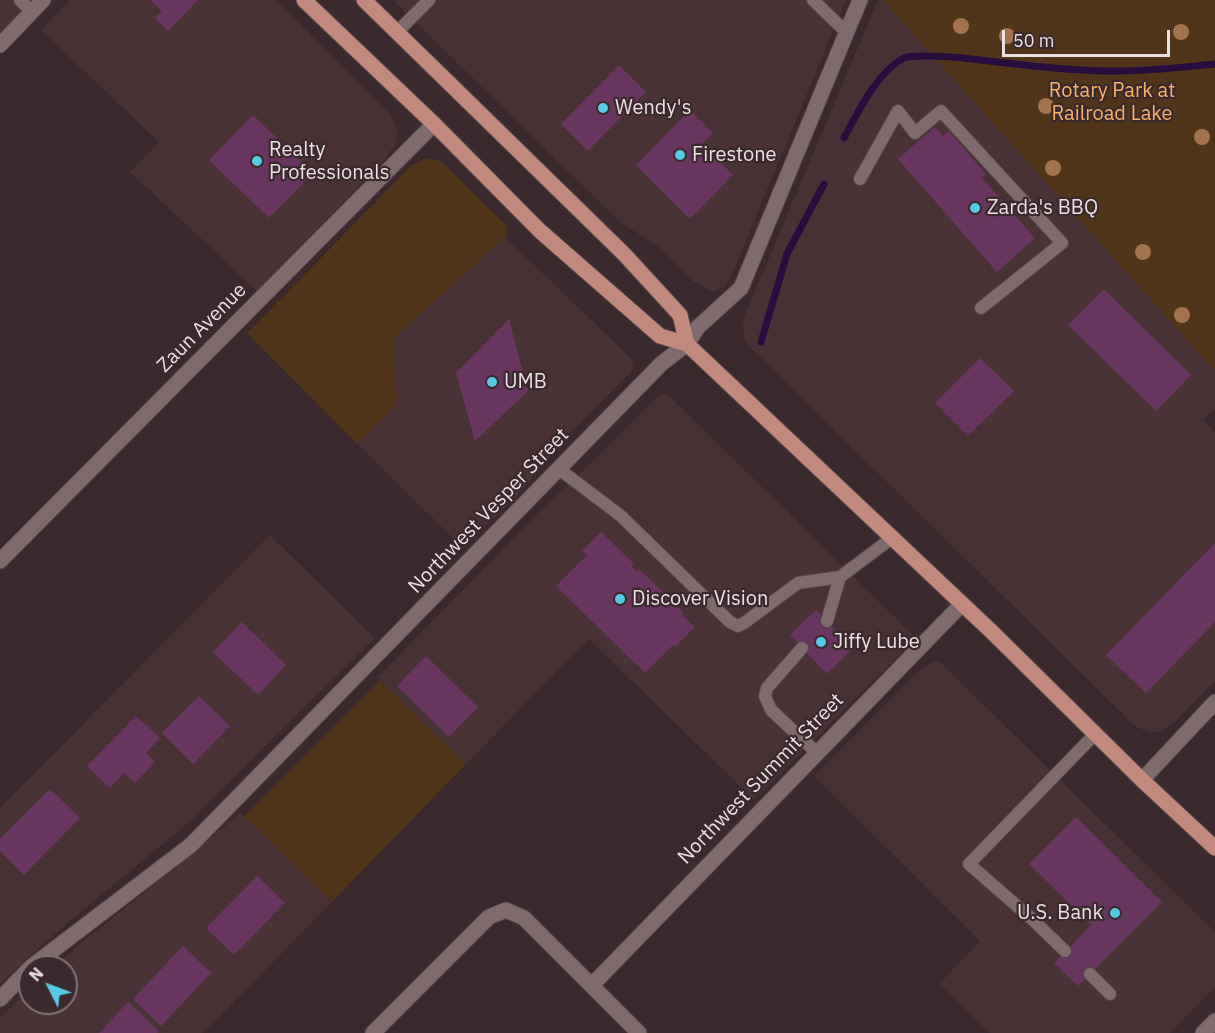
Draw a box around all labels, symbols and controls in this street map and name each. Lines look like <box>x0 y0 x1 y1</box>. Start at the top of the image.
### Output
scale bar <box>1005 18 1173 56</box>
text: 50 m <box>1013 29 1055 52</box>
park label: Rotary Park at Railroad Lake <box>1049 79 1175 126</box>
place label: Wendy's <box>615 96 691 120</box>
marker: Wendy's <box>596 101 610 115</box>
place label: Realty Professionals <box>269 138 389 185</box>
place label: Firestone <box>692 143 776 167</box>
marker: Firestone <box>673 148 687 162</box>
marker: Realty Professionals <box>250 154 264 168</box>
place label: Zarda's BBQ <box>987 196 1098 220</box>
marker: Zarda's BBQ <box>968 201 982 215</box>
street label: Zaun Avenue <box>152 278 252 378</box>
place label: UMB <box>504 370 547 394</box>
marker: UMB <box>485 375 499 389</box>
street label: Northwest Vesper Street <box>404 423 574 599</box>
place label: Discover Vision <box>632 587 768 611</box>
marker: Discover Vision <box>613 592 627 606</box>
place label: Jiffy Lube <box>833 630 920 654</box>
marker: Jiffy Lube <box>814 635 828 649</box>
street label: Northwest Summit Street <box>673 689 849 869</box>
place label: U.S. Bank <box>1017 901 1103 925</box>
marker: U.S. Bank <box>1108 906 1122 920</box>
north arrow <box>18 955 78 1015</box>
text: N <box>25 963 47 985</box>

